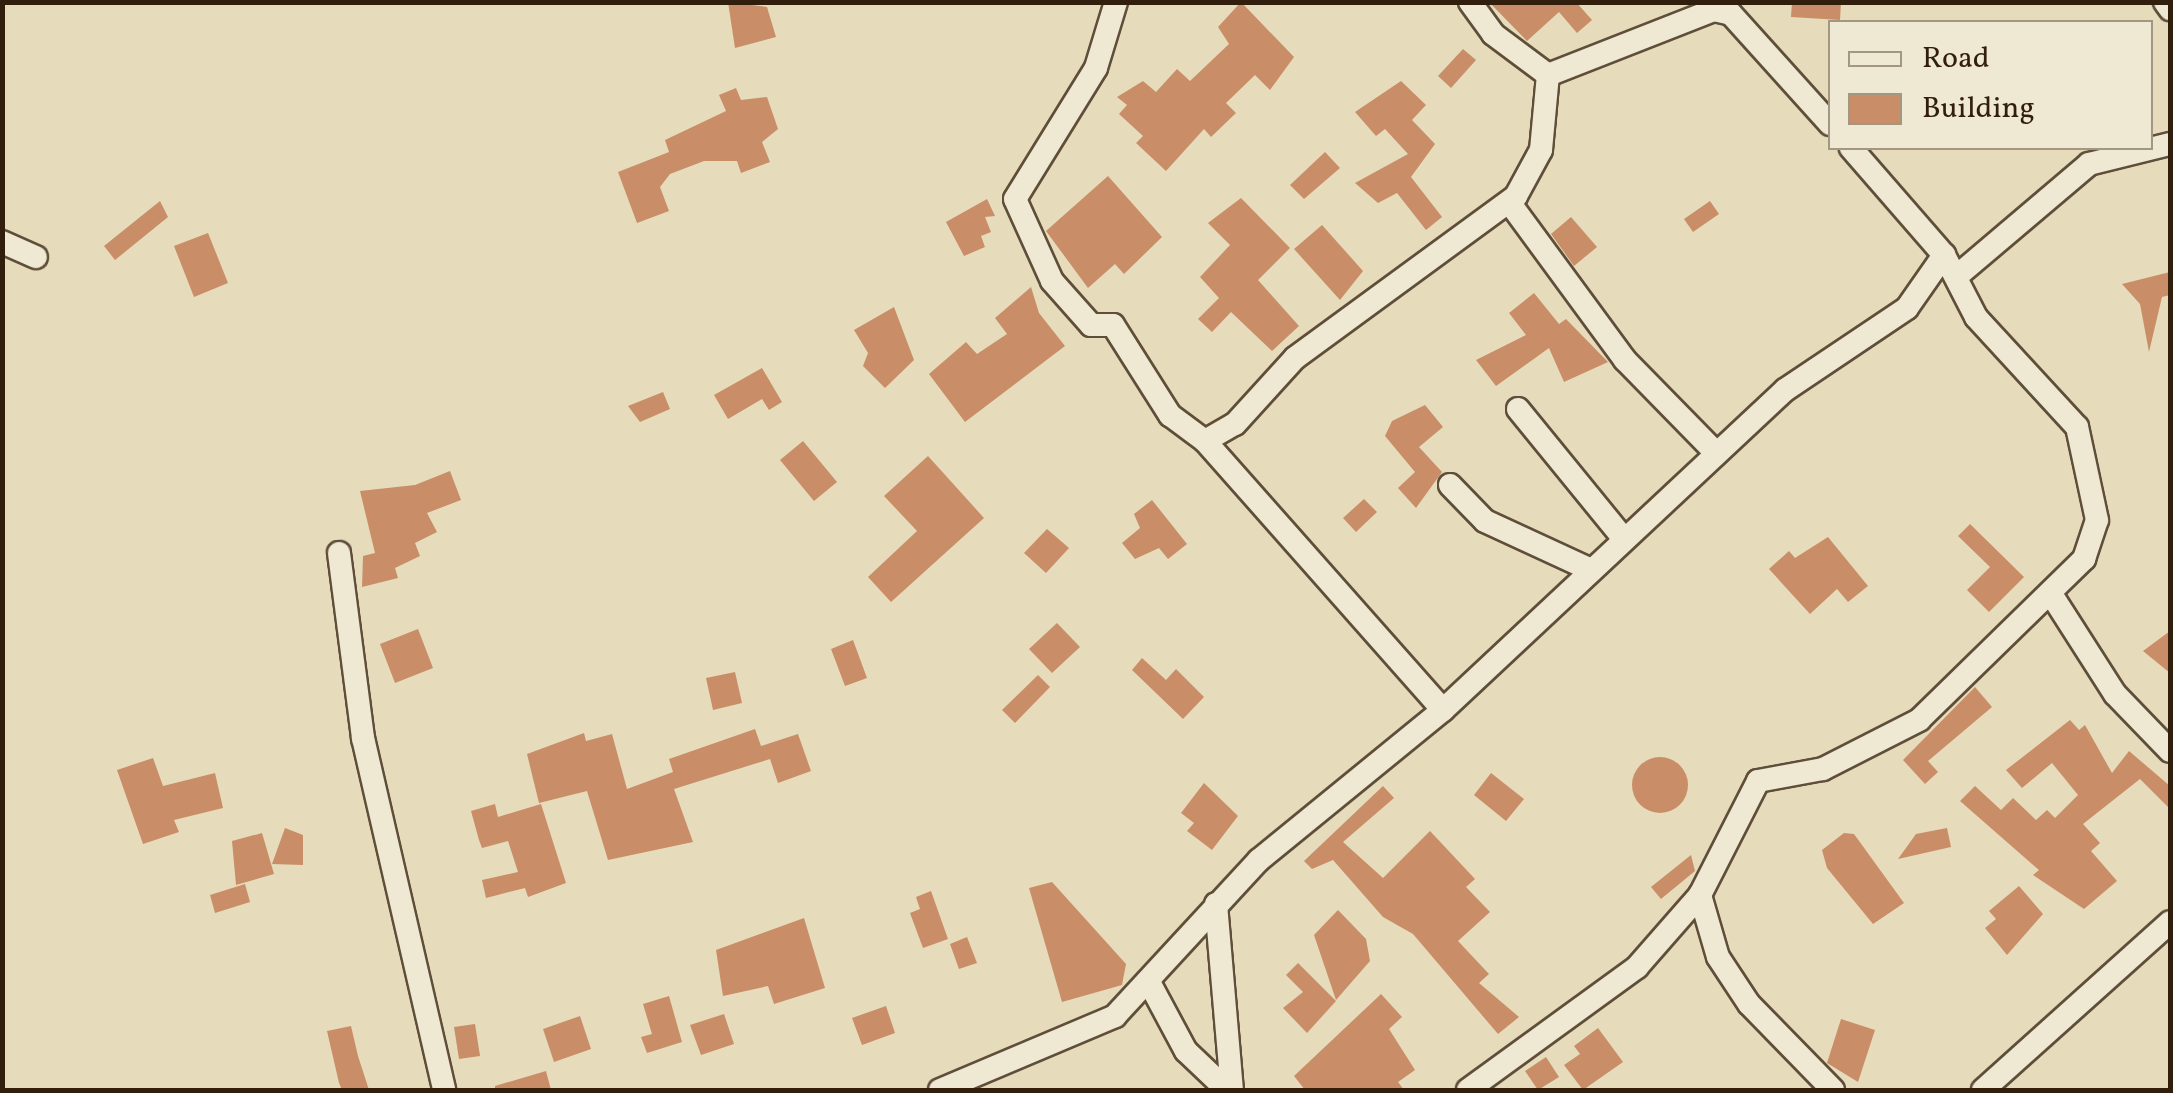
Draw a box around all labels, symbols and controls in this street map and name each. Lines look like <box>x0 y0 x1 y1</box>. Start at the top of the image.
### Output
legend <box>1828 20 2153 150</box>
text: Road <box>1922 38 1990 80</box>
text: Building <box>1922 88 2035 130</box>

